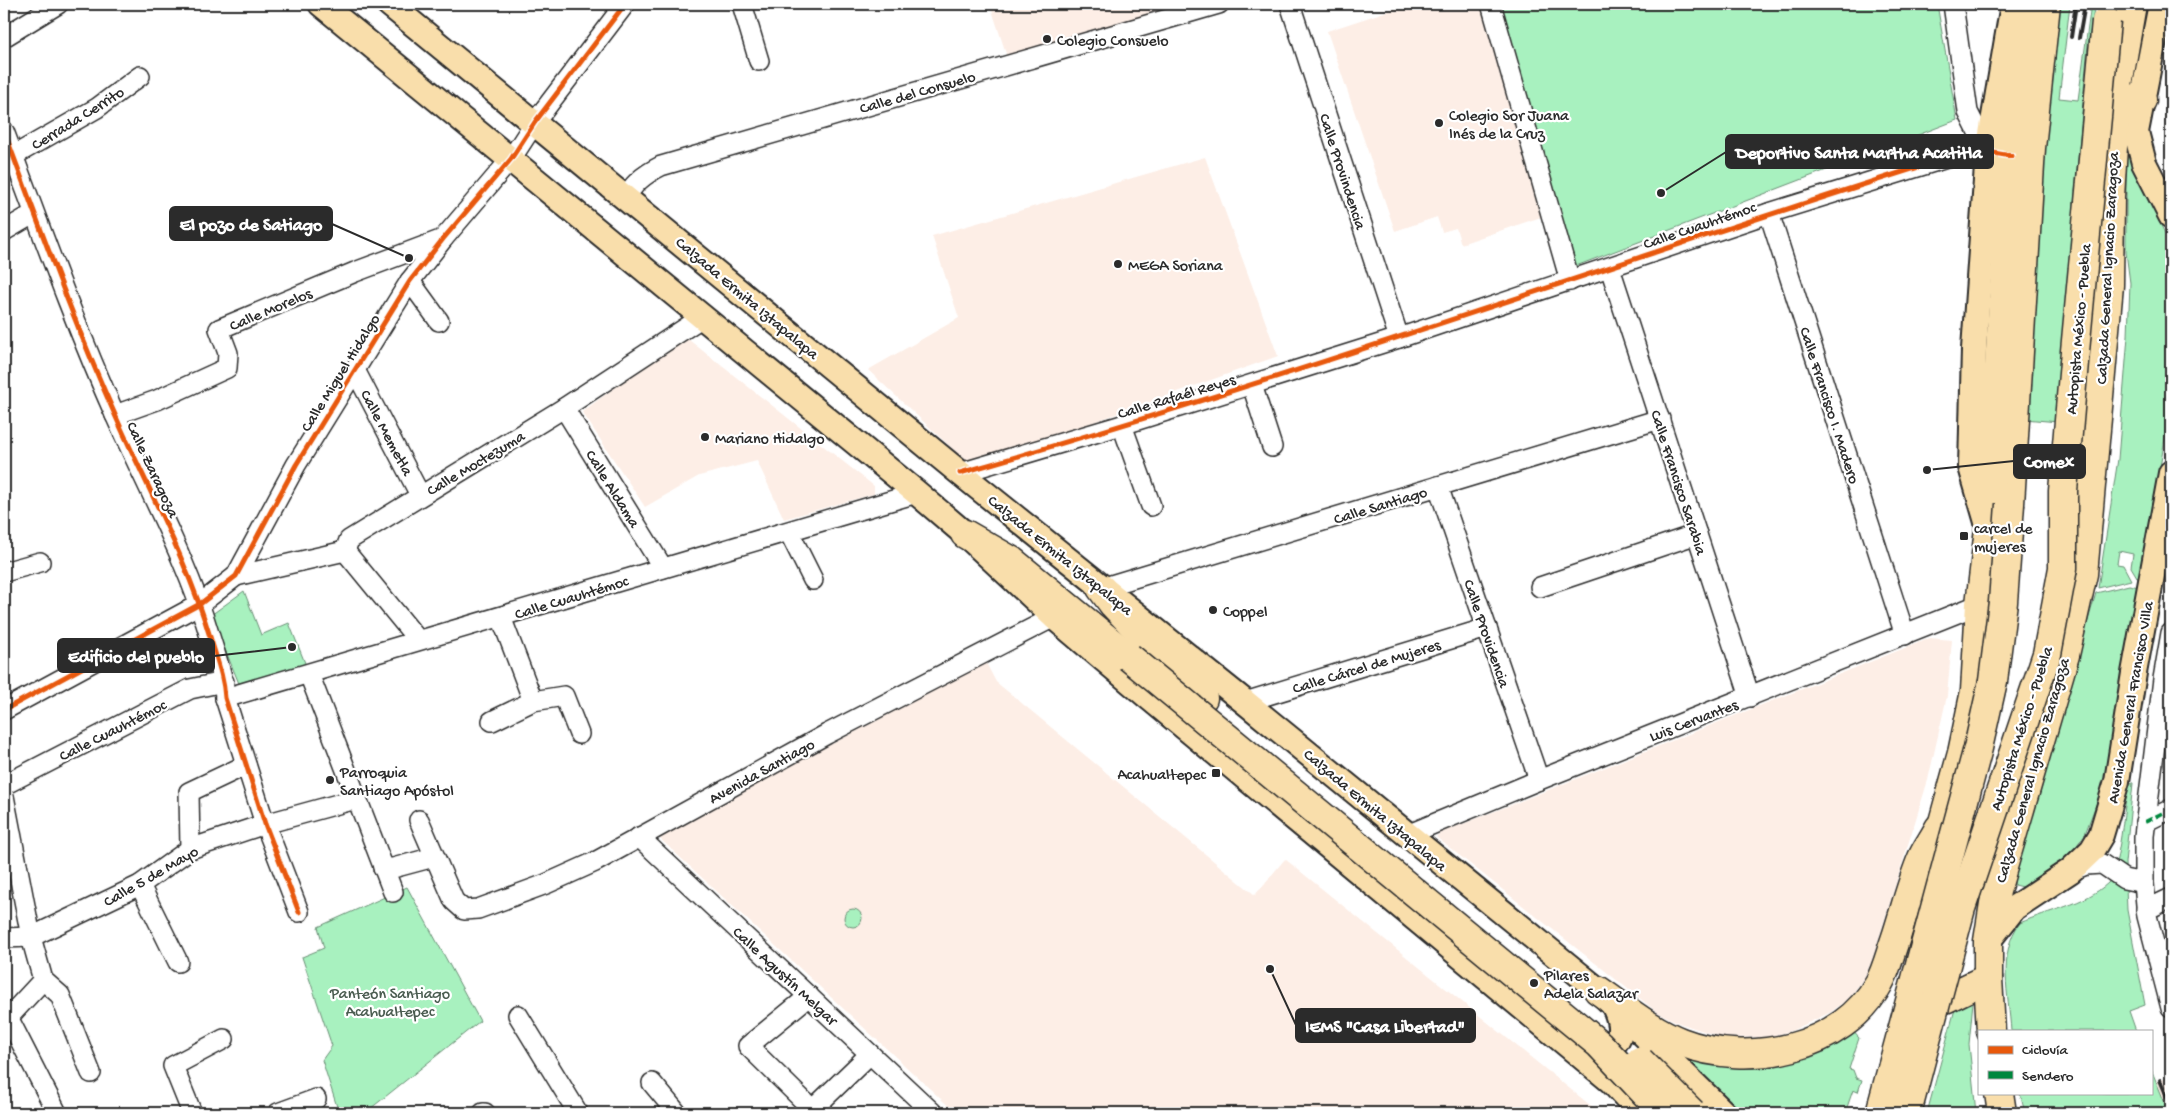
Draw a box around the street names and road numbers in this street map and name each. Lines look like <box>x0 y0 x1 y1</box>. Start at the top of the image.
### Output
street label: Calle del Consuelo <box>858 69 978 120</box>
street label: Cerrada Cerrito <box>29 84 129 156</box>
street label: Calle Provindencia <box>1313 112 1369 233</box>
street label: Calzada General Ignacio Zaragoza <box>2094 150 2125 385</box>
street label: Calle Cuauhtémoc <box>1641 199 1759 255</box>
street label: Calzada Ermita Iztapalapa <box>670 234 822 366</box>
street label: Autopista México - Puebla <box>2064 242 2098 415</box>
street label: Calle Morelos <box>227 285 316 337</box>
street label: Calle Miguel Hidalgo <box>298 311 386 436</box>
street label: Calle Francisco I. Madero <box>1793 325 1862 487</box>
street label: Calle Rafaél Reyes <box>1116 371 1239 425</box>
street label: Calle Memetla <box>354 387 416 481</box>
street label: Calle Francisco Sarabia <box>1644 408 1709 559</box>
street label: Calle Zaragoza <box>120 419 182 523</box>
street label: Calle Moctezuma <box>424 428 530 502</box>
street label: Calle Aldama <box>580 447 643 533</box>
street label: Calle Santiago <box>1332 484 1430 531</box>
street label: Calzada Ermita Iztapalapa <box>982 492 1136 622</box>
street label: Calle Cuauhtémoc <box>513 573 632 626</box>
street label: Calle Providencia <box>1457 578 1512 692</box>
street label: Avenida General Francisco Villa <box>2105 599 2160 805</box>
street label: Calle Cárcel de Mujeres <box>1291 636 1444 700</box>
street label: Autopista México - Puebla <box>1988 644 2059 813</box>
street label: Calzada General Ignacio Zaragoza <box>1993 655 2076 885</box>
street label: Luis Cervantes <box>1647 696 1742 748</box>
street label: Calle Cuauhtémoc <box>57 697 171 767</box>
street label: Avenida Santiago <box>706 736 819 810</box>
street label: Calzada Ermita Iztapalapa <box>1298 746 1450 878</box>
street label: Calle 5 de Mayo <box>101 843 203 913</box>
street label: Calle Agustín Melgar <box>727 924 841 1032</box>

